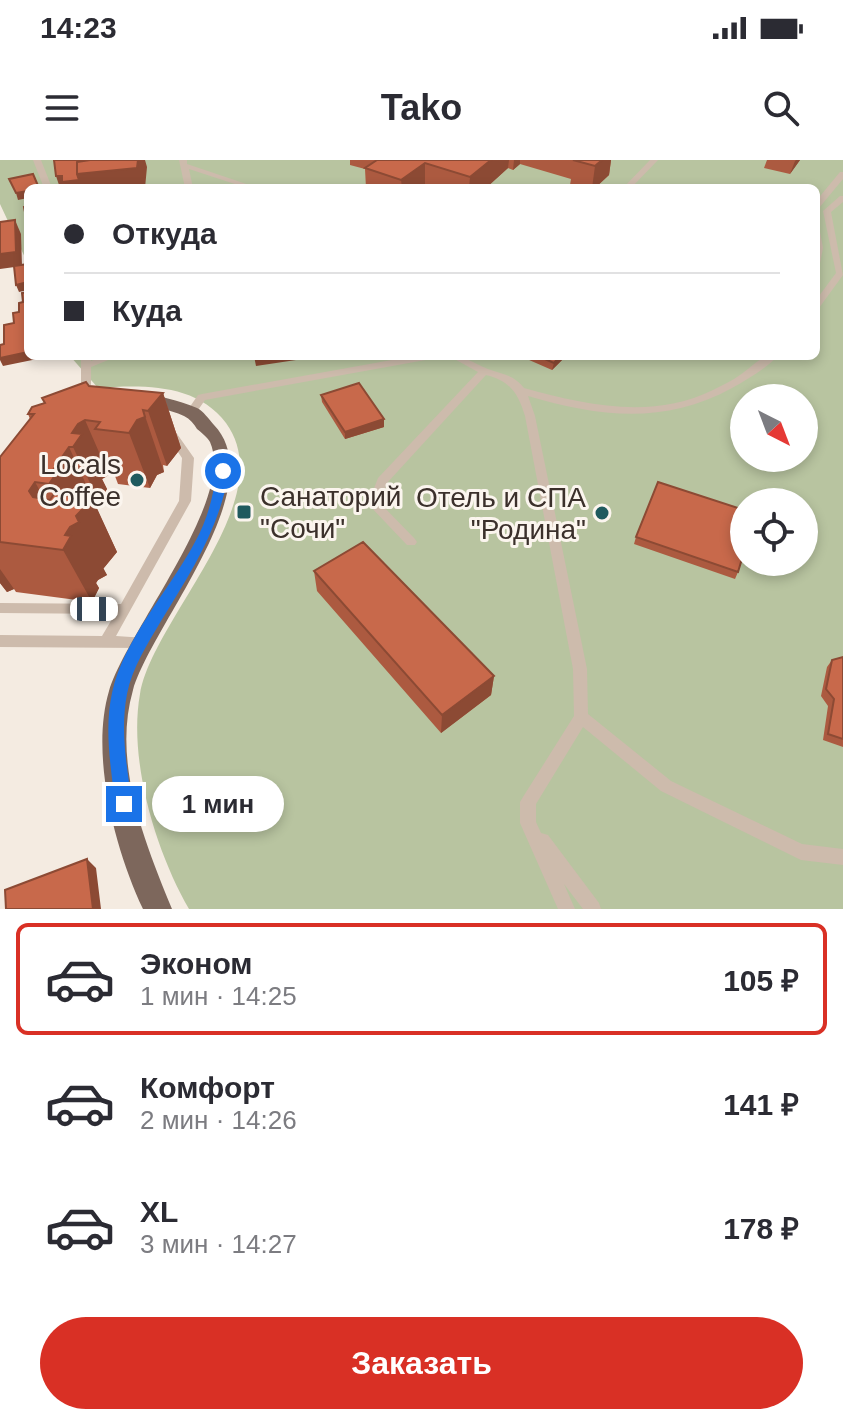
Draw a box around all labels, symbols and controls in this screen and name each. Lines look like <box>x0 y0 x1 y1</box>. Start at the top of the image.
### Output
text: 14:23 <box>40 11 117 44</box>
icon: menu <box>40 86 84 130</box>
icon: search <box>759 86 803 130</box>
text: Tako <box>381 87 462 128</box>
text: Откуда <box>112 217 217 250</box>
text: Куда <box>112 294 182 327</box>
north arrow <box>730 384 818 472</box>
map controls <box>730 384 818 576</box>
place label: Locals Coffee <box>39 449 121 512</box>
route start <box>205 453 241 489</box>
marker: Locals Coffee <box>128 471 146 489</box>
place label: Санаторий "Сочи" <box>260 481 401 544</box>
place label: Отель и СПА "Родина" <box>416 482 586 545</box>
button: locate <box>730 488 818 576</box>
marker: Санаторий "Сочи" <box>235 503 253 521</box>
marker: Отель и СПА "Родина" <box>593 504 611 522</box>
car <box>70 597 118 621</box>
callout: 1 мин <box>152 776 284 832</box>
route end <box>106 786 142 822</box>
text: 1 мин <box>182 789 254 819</box>
icon: car <box>44 943 116 1015</box>
text: Эконом <box>140 947 253 980</box>
text: 105 ₽ <box>723 964 799 997</box>
text: 1 мин · 14:25 <box>140 981 297 1011</box>
icon: car <box>44 1067 116 1139</box>
text: Комфорт <box>140 1071 275 1104</box>
text: 141 ₽ <box>723 1088 799 1121</box>
text: 2 мин · 14:26 <box>140 1105 297 1135</box>
icon: car <box>44 1191 116 1263</box>
text: XL <box>140 1195 178 1228</box>
text: 178 ₽ <box>723 1212 799 1245</box>
text: 3 мин · 14:27 <box>140 1229 297 1259</box>
button: Заказать <box>40 1317 803 1409</box>

